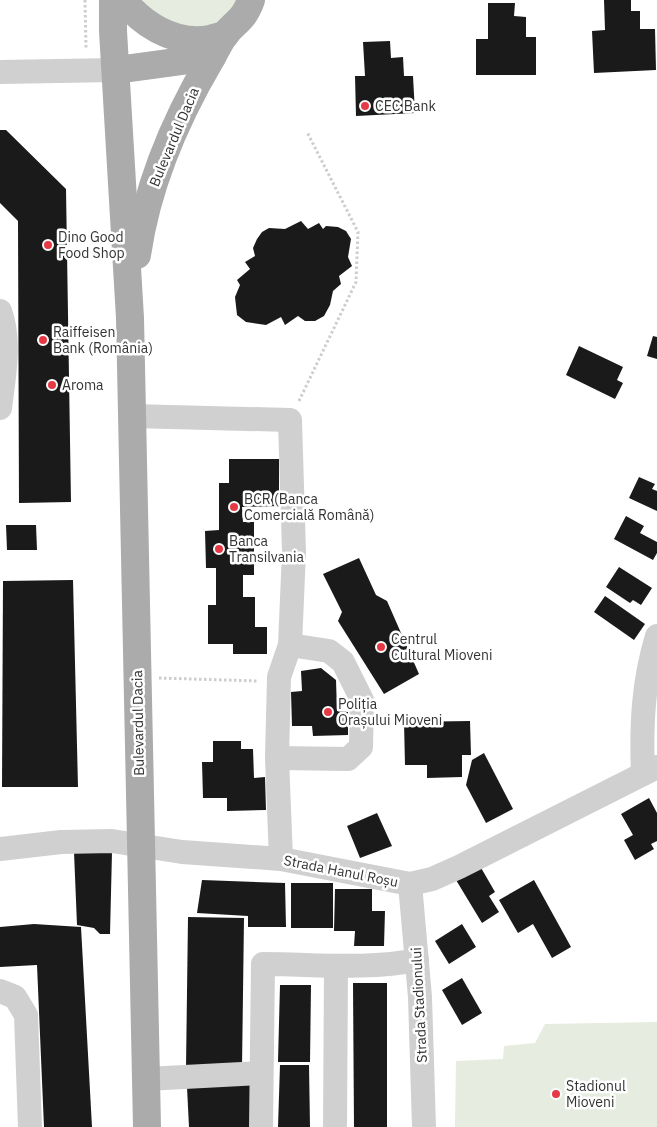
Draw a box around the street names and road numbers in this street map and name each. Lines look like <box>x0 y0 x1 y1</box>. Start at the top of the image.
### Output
street label: Bulevardul Dacia <box>145 84 203 189</box>
street label: Bulevardul Dacia <box>128 669 148 776</box>
street label: Strada Hanul Roșu <box>282 851 400 891</box>
street label: Strada Stadionului <box>407 947 431 1063</box>

